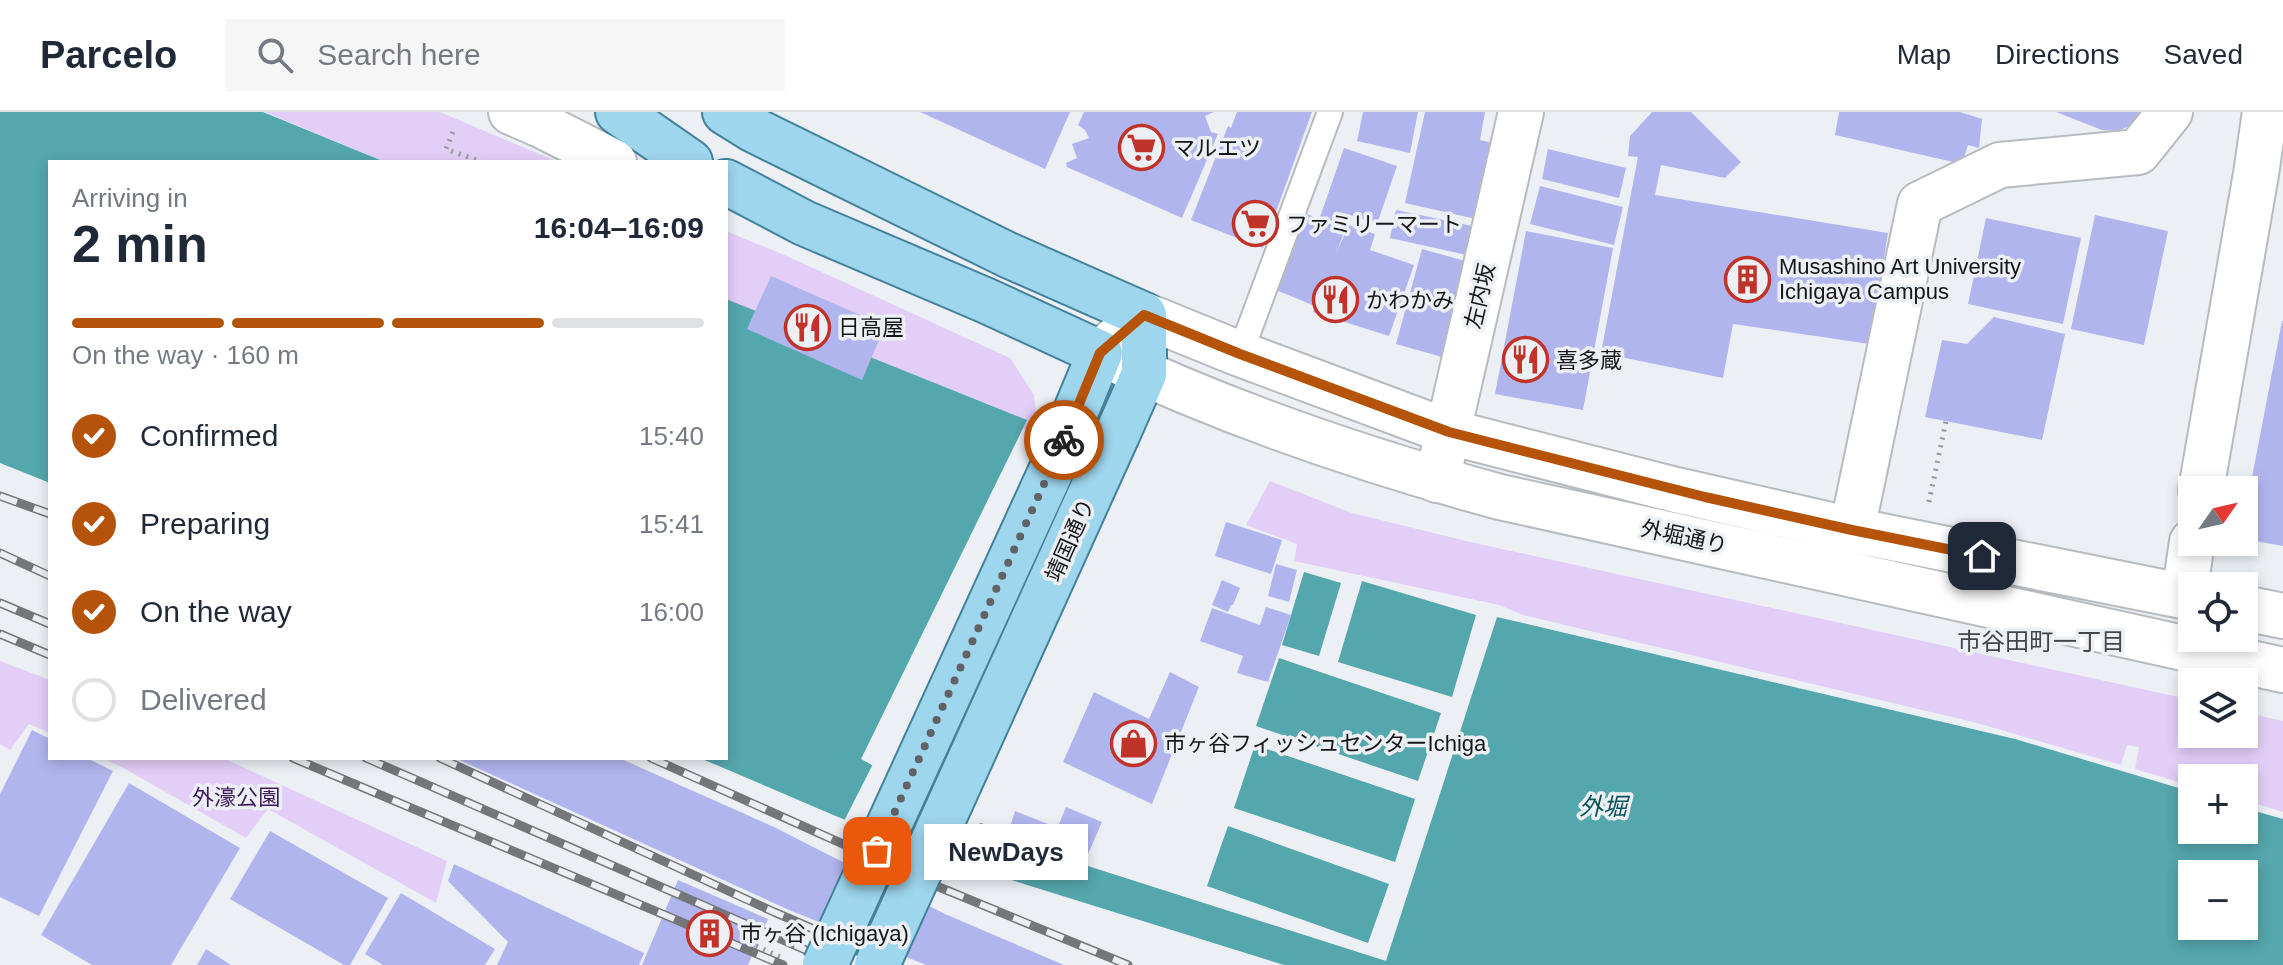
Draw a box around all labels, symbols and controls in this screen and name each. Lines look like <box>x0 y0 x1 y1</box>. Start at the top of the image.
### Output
search box <box>225 19 785 91</box>
icon: search <box>253 33 297 77</box>
text: Parcelo <box>40 34 177 76</box>
text: Search here <box>317 38 481 71</box>
text: Map <box>1897 39 1951 70</box>
text: Directions <box>1995 39 2120 70</box>
text: Saved <box>2164 39 2243 70</box>
supermarket icon: マルエツ <box>1118 124 1166 172</box>
place label: マルエツ <box>1173 136 1261 161</box>
text: Arriving in <box>72 183 188 213</box>
supermarket icon: ファミリーマート <box>1231 200 1279 248</box>
text: 16:04–16:09 <box>534 211 704 244</box>
place label: ファミリーマート <box>1286 212 1462 237</box>
text: 2 min <box>72 215 208 273</box>
place label: Musashino Art University Ichigaya Campus <box>1779 254 2021 304</box>
building icon: Musashino Art University Ichigaya Campus <box>1724 255 1772 303</box>
street label: 左内坂 <box>1460 261 1500 331</box>
restaurant icon: かわかみ <box>1311 276 1359 324</box>
place label: かわかみ <box>1366 288 1454 313</box>
restaurant icon: 日高屋 <box>783 303 831 351</box>
place label: 日高屋 <box>838 315 904 340</box>
restaurant icon: 喜多蔵 <box>1501 336 1549 384</box>
text: On the way · 160 m <box>72 340 299 370</box>
place label: 喜多蔵 <box>1556 348 1622 373</box>
courier <box>1024 400 1104 480</box>
icon: check <box>72 414 116 458</box>
icon: bike <box>1042 418 1086 462</box>
text: Confirmed <box>140 419 278 452</box>
text: 15:40 <box>639 421 704 451</box>
north arrow <box>2178 476 2258 556</box>
map controls <box>2178 476 2258 940</box>
street label: 靖国通り <box>1041 495 1099 585</box>
icon: check <box>72 502 116 546</box>
text: Preparing <box>140 507 270 540</box>
text: 15:41 <box>639 509 704 539</box>
street label: 外堀通り <box>1638 516 1730 558</box>
pin <box>1948 522 2016 590</box>
icon: home <box>1960 534 2004 578</box>
button: locate <box>2178 572 2258 652</box>
icon: check <box>72 590 116 634</box>
text: On the way <box>140 595 292 628</box>
text: 16:00 <box>639 597 704 627</box>
district label: 市谷田町一丁目 <box>1957 628 2125 655</box>
button: layers <box>2178 668 2258 748</box>
text: Delivered <box>140 683 267 716</box>
shop icon: 市ヶ谷フィッシュセンターIchiga <box>1109 719 1157 767</box>
place label: 市ヶ谷フィッシュセンターIchiga <box>1164 731 1487 756</box>
button: + <box>2178 764 2258 844</box>
park label: 外濠公園 <box>192 785 280 810</box>
water label: 外堀 <box>1579 793 1631 820</box>
pin <box>843 817 911 885</box>
callout: NewDays <box>925 823 1089 879</box>
icon: bag <box>855 829 899 873</box>
text: NewDays <box>948 837 1064 867</box>
button: − <box>2178 860 2258 940</box>
building icon: 市ヶ谷 (Ichigaya) <box>685 909 733 957</box>
place label: 市ヶ谷 (Ichigaya) <box>740 921 909 946</box>

